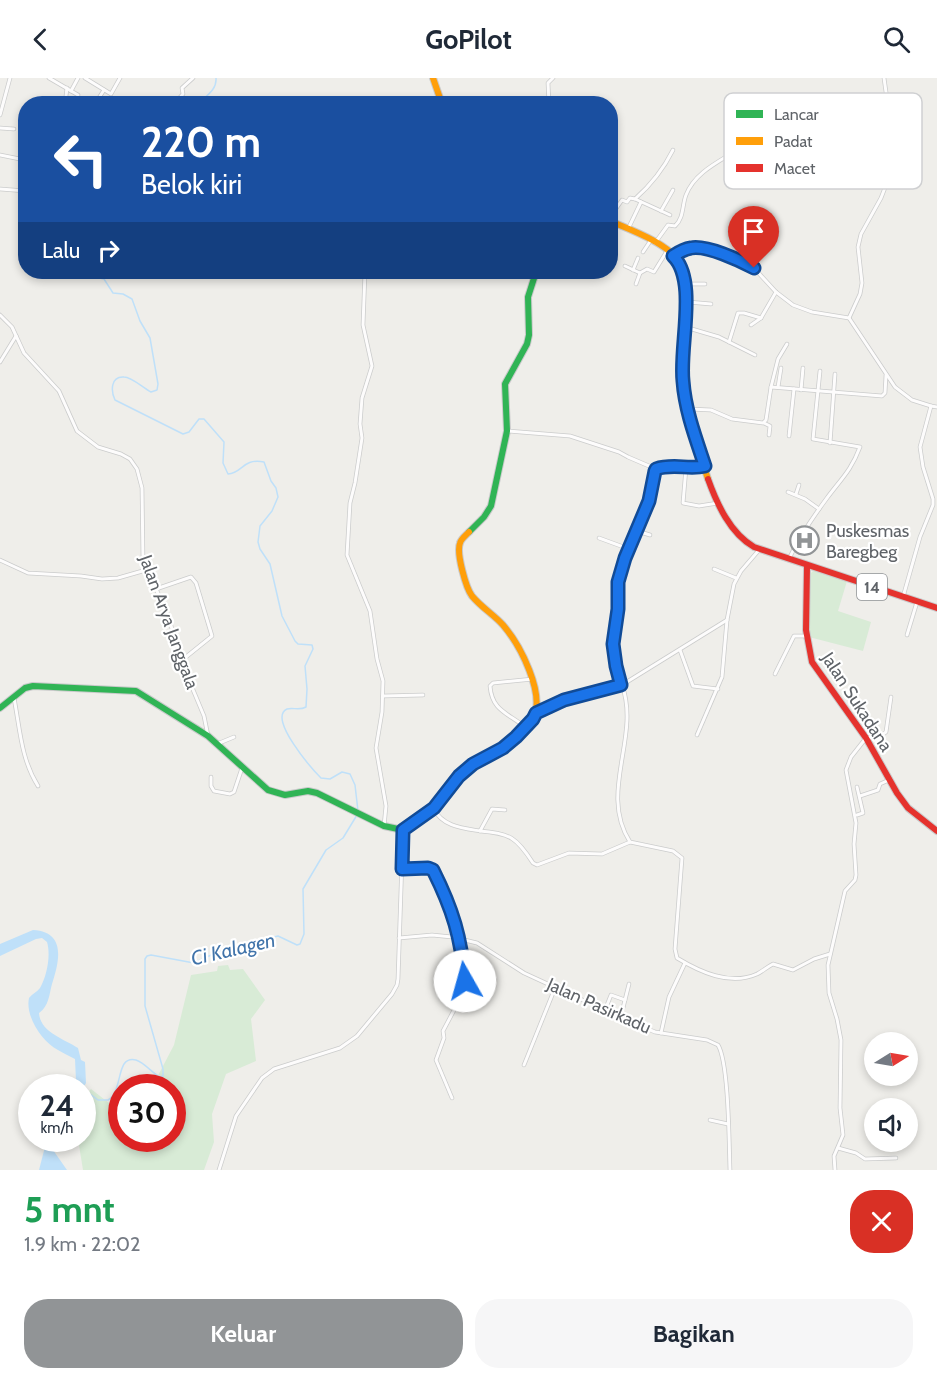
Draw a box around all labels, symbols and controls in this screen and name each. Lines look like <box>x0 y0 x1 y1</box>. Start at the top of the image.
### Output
icon: back <box>24 23 57 56</box>
text: GoPilot <box>425 23 512 56</box>
icon: search <box>880 23 913 56</box>
legend <box>724 93 922 189</box>
text: Lancar <box>774 105 820 124</box>
text: 220 m <box>141 116 261 168</box>
icon: left <box>42 120 120 198</box>
text: Padat <box>774 132 813 151</box>
text: Macet <box>774 159 816 178</box>
text: Belok kiri <box>141 168 242 201</box>
pin <box>728 206 779 268</box>
icon: arrive <box>737 215 770 248</box>
icon: right <box>92 234 125 267</box>
text: Lalu <box>42 237 80 264</box>
place label: Puskesmas Baregbeg <box>826 520 909 563</box>
hospital icon: Puskesmas Baregbeg <box>789 525 821 557</box>
street label: Jalan Arya Janggala <box>134 551 204 692</box>
road number: 14 <box>857 574 887 600</box>
street label: Jalan Sukadana <box>816 647 897 756</box>
water label: Ci Kalagen <box>189 928 277 970</box>
position arrow <box>433 949 497 1013</box>
street label: Jalan Pasirkadu <box>543 973 655 1039</box>
north arrow <box>864 1032 918 1086</box>
map controls <box>864 1032 918 1152</box>
speed limit sign: 30 <box>108 1074 186 1152</box>
text: 24 <box>40 1087 74 1124</box>
button: sound <box>864 1098 918 1152</box>
text: km/h <box>41 1119 73 1137</box>
text: 5 mnt <box>24 1187 115 1231</box>
button: close <box>850 1190 913 1253</box>
text: 1.9 km · 22:02 <box>24 1232 140 1256</box>
button: Keluar <box>24 1299 463 1368</box>
button: Bagikan <box>475 1299 913 1368</box>

